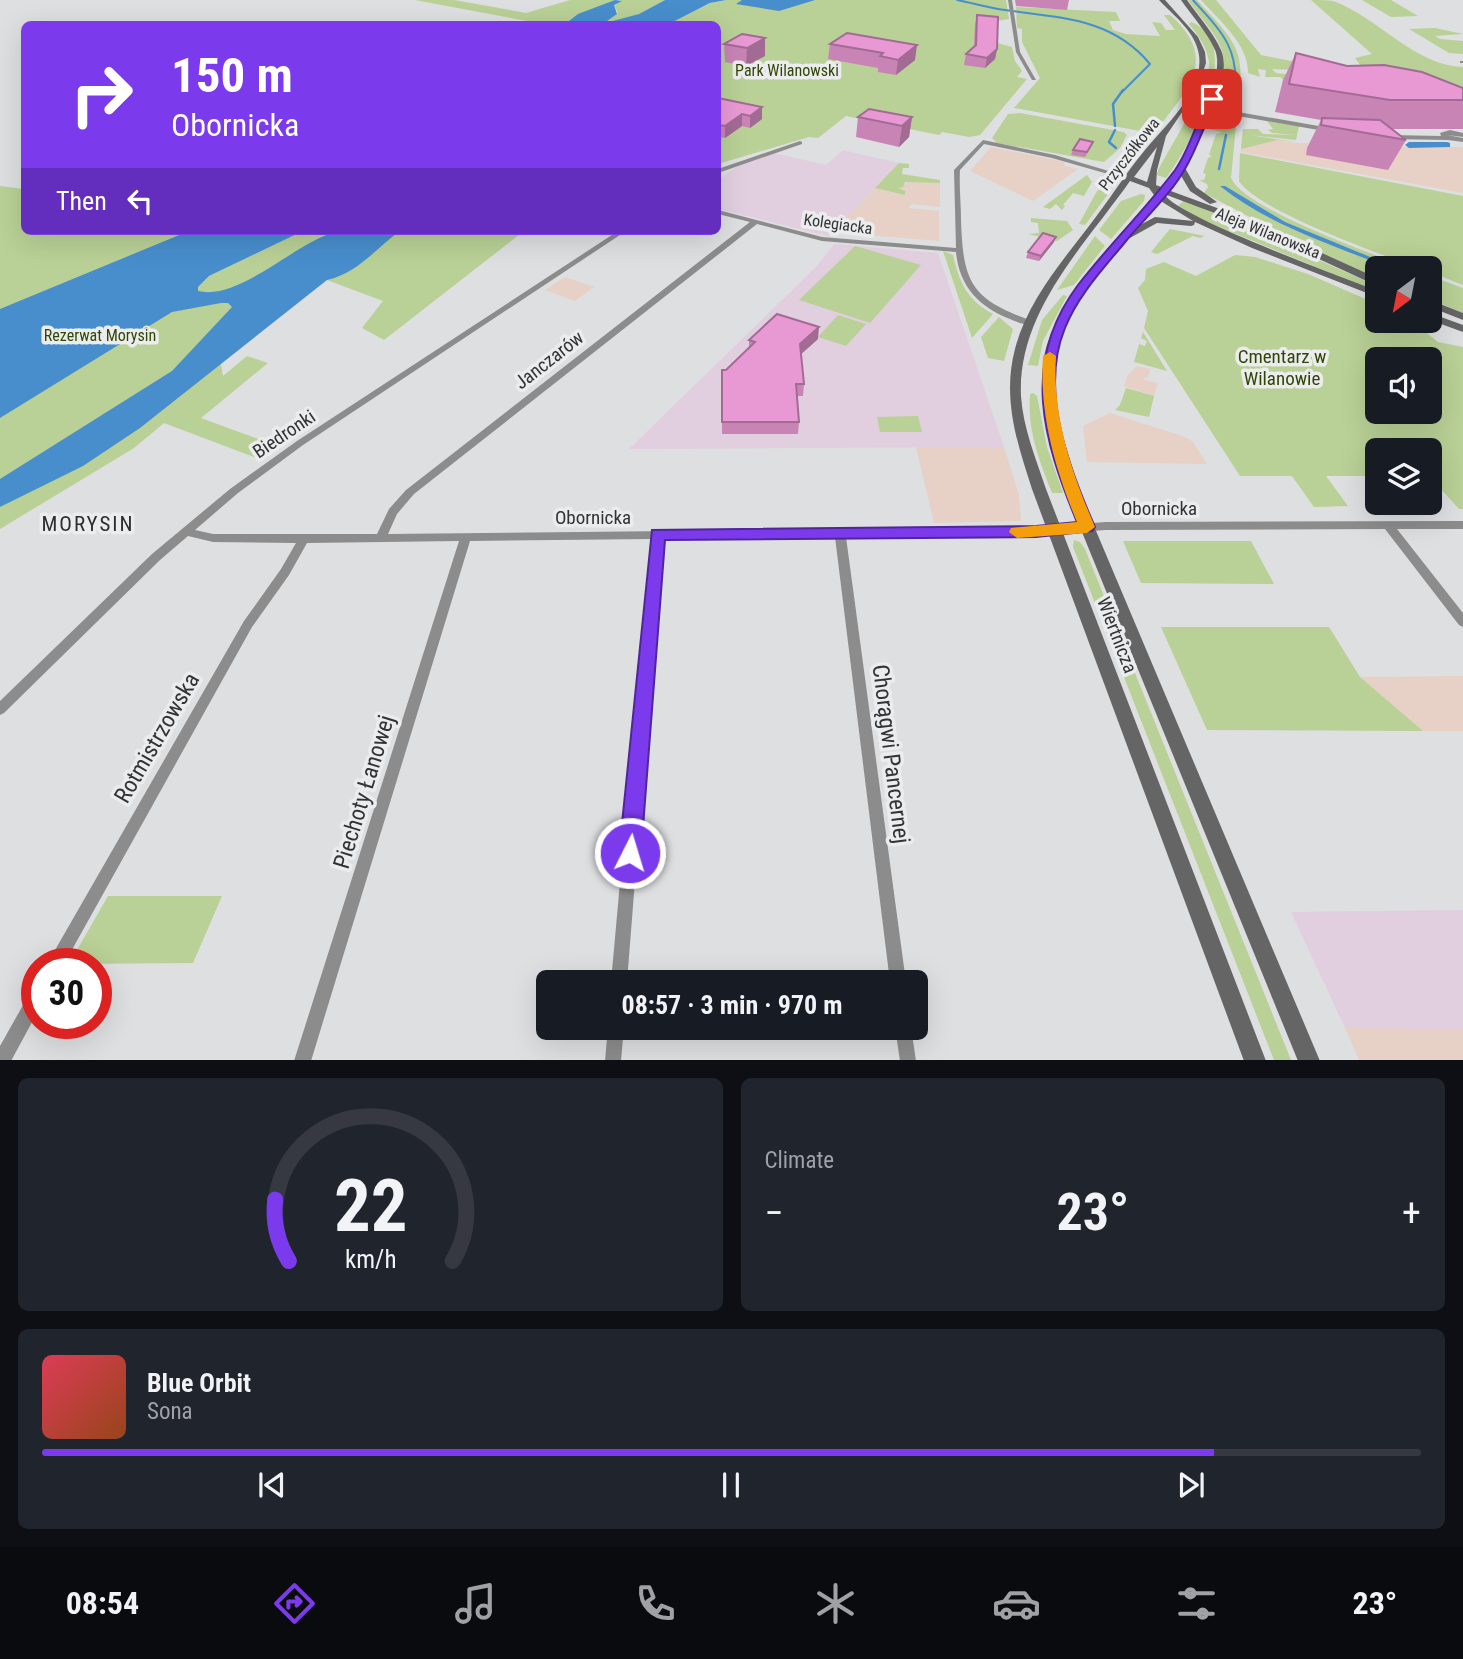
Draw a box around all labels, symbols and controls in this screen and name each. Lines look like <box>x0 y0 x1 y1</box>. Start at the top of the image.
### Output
text: 150 m <box>171 47 293 104</box>
icon: right <box>56 49 147 140</box>
park label: Park Wilanowski <box>735 61 839 80</box>
pin <box>1182 69 1242 129</box>
icon: arrive <box>1193 80 1231 118</box>
text: Obornicka <box>171 106 299 144</box>
street label: Przyczółkowa <box>1095 114 1163 194</box>
icon: left <box>121 182 159 220</box>
text: Then <box>56 186 107 216</box>
street label: Aleja Wilanowska <box>1213 203 1323 263</box>
street label: Kolegiacka <box>802 210 874 238</box>
north arrow <box>1365 256 1442 332</box>
map controls <box>1365 256 1442 515</box>
park label: Rezerwat Morysin <box>44 326 156 345</box>
street label: Janczarów <box>510 326 588 394</box>
park label: Cmentarz w Wilanowie <box>1238 345 1326 390</box>
button: sound <box>1365 347 1442 424</box>
street label: Biedronki <box>248 405 320 463</box>
button: layers <box>1365 438 1442 515</box>
street label: Obornicka <box>1121 497 1197 520</box>
street label: Obornicka <box>555 506 631 529</box>
district label: MORYSIN <box>41 512 135 536</box>
street label: Wiertnicza <box>1092 594 1142 676</box>
street label: Chorągwi Pancernej <box>867 663 915 845</box>
street label: Rotmistrzowska <box>109 668 205 808</box>
street label: Piechoty Łanowej <box>328 712 400 872</box>
position arrow <box>593 816 667 890</box>
speed limit sign: 30 <box>21 948 112 1039</box>
text: 08:57 · 3 min · 970 m <box>622 990 842 1020</box>
text: Climate <box>765 1147 834 1174</box>
text: 22 <box>333 1163 407 1249</box>
text: 23° <box>1056 1182 1129 1243</box>
text: − <box>765 1191 784 1235</box>
text: + <box>1402 1191 1421 1235</box>
text: km/h <box>345 1244 396 1273</box>
text: Blue Orbit <box>147 1368 251 1398</box>
text: Sona <box>147 1398 193 1425</box>
icon: previous <box>253 1466 291 1504</box>
icon: pause <box>712 1466 750 1504</box>
icon: next <box>1172 1466 1210 1504</box>
icon: directions <box>270 1579 319 1628</box>
icon: music <box>451 1579 500 1628</box>
icon: phone <box>631 1579 680 1628</box>
icon: climate <box>811 1579 860 1628</box>
icon: car <box>992 1579 1041 1628</box>
icon: filters <box>1172 1579 1221 1628</box>
text: 08:54 <box>66 1584 139 1622</box>
text: 23° <box>1353 1584 1397 1622</box>

